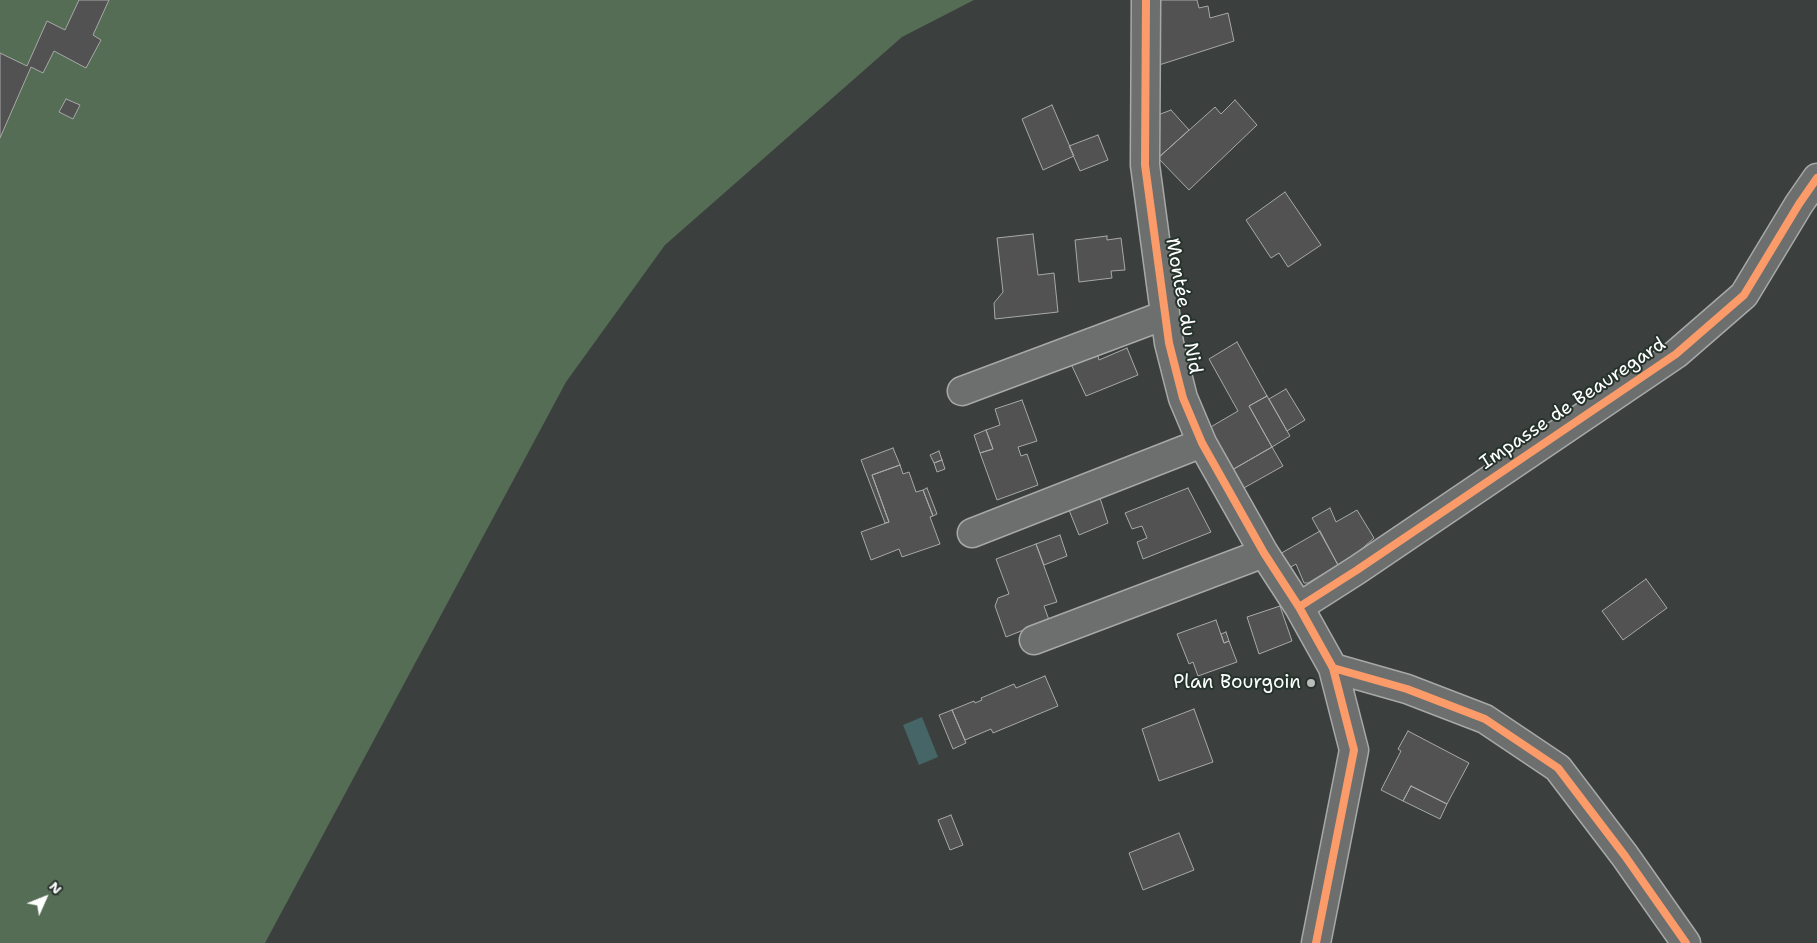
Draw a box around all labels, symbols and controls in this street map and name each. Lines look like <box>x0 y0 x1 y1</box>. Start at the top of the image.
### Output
street label: Montée du Nid <box>1160 236 1206 376</box>
street label: Impasse de Beauregard <box>1476 333 1670 475</box>
place label: Plan Bourgoin <box>1173 672 1301 694</box>
marker: Plan Bourgoin <box>1305 677 1317 689</box>
north arrow <box>20 873 70 923</box>
text: N <box>45 877 66 898</box>

